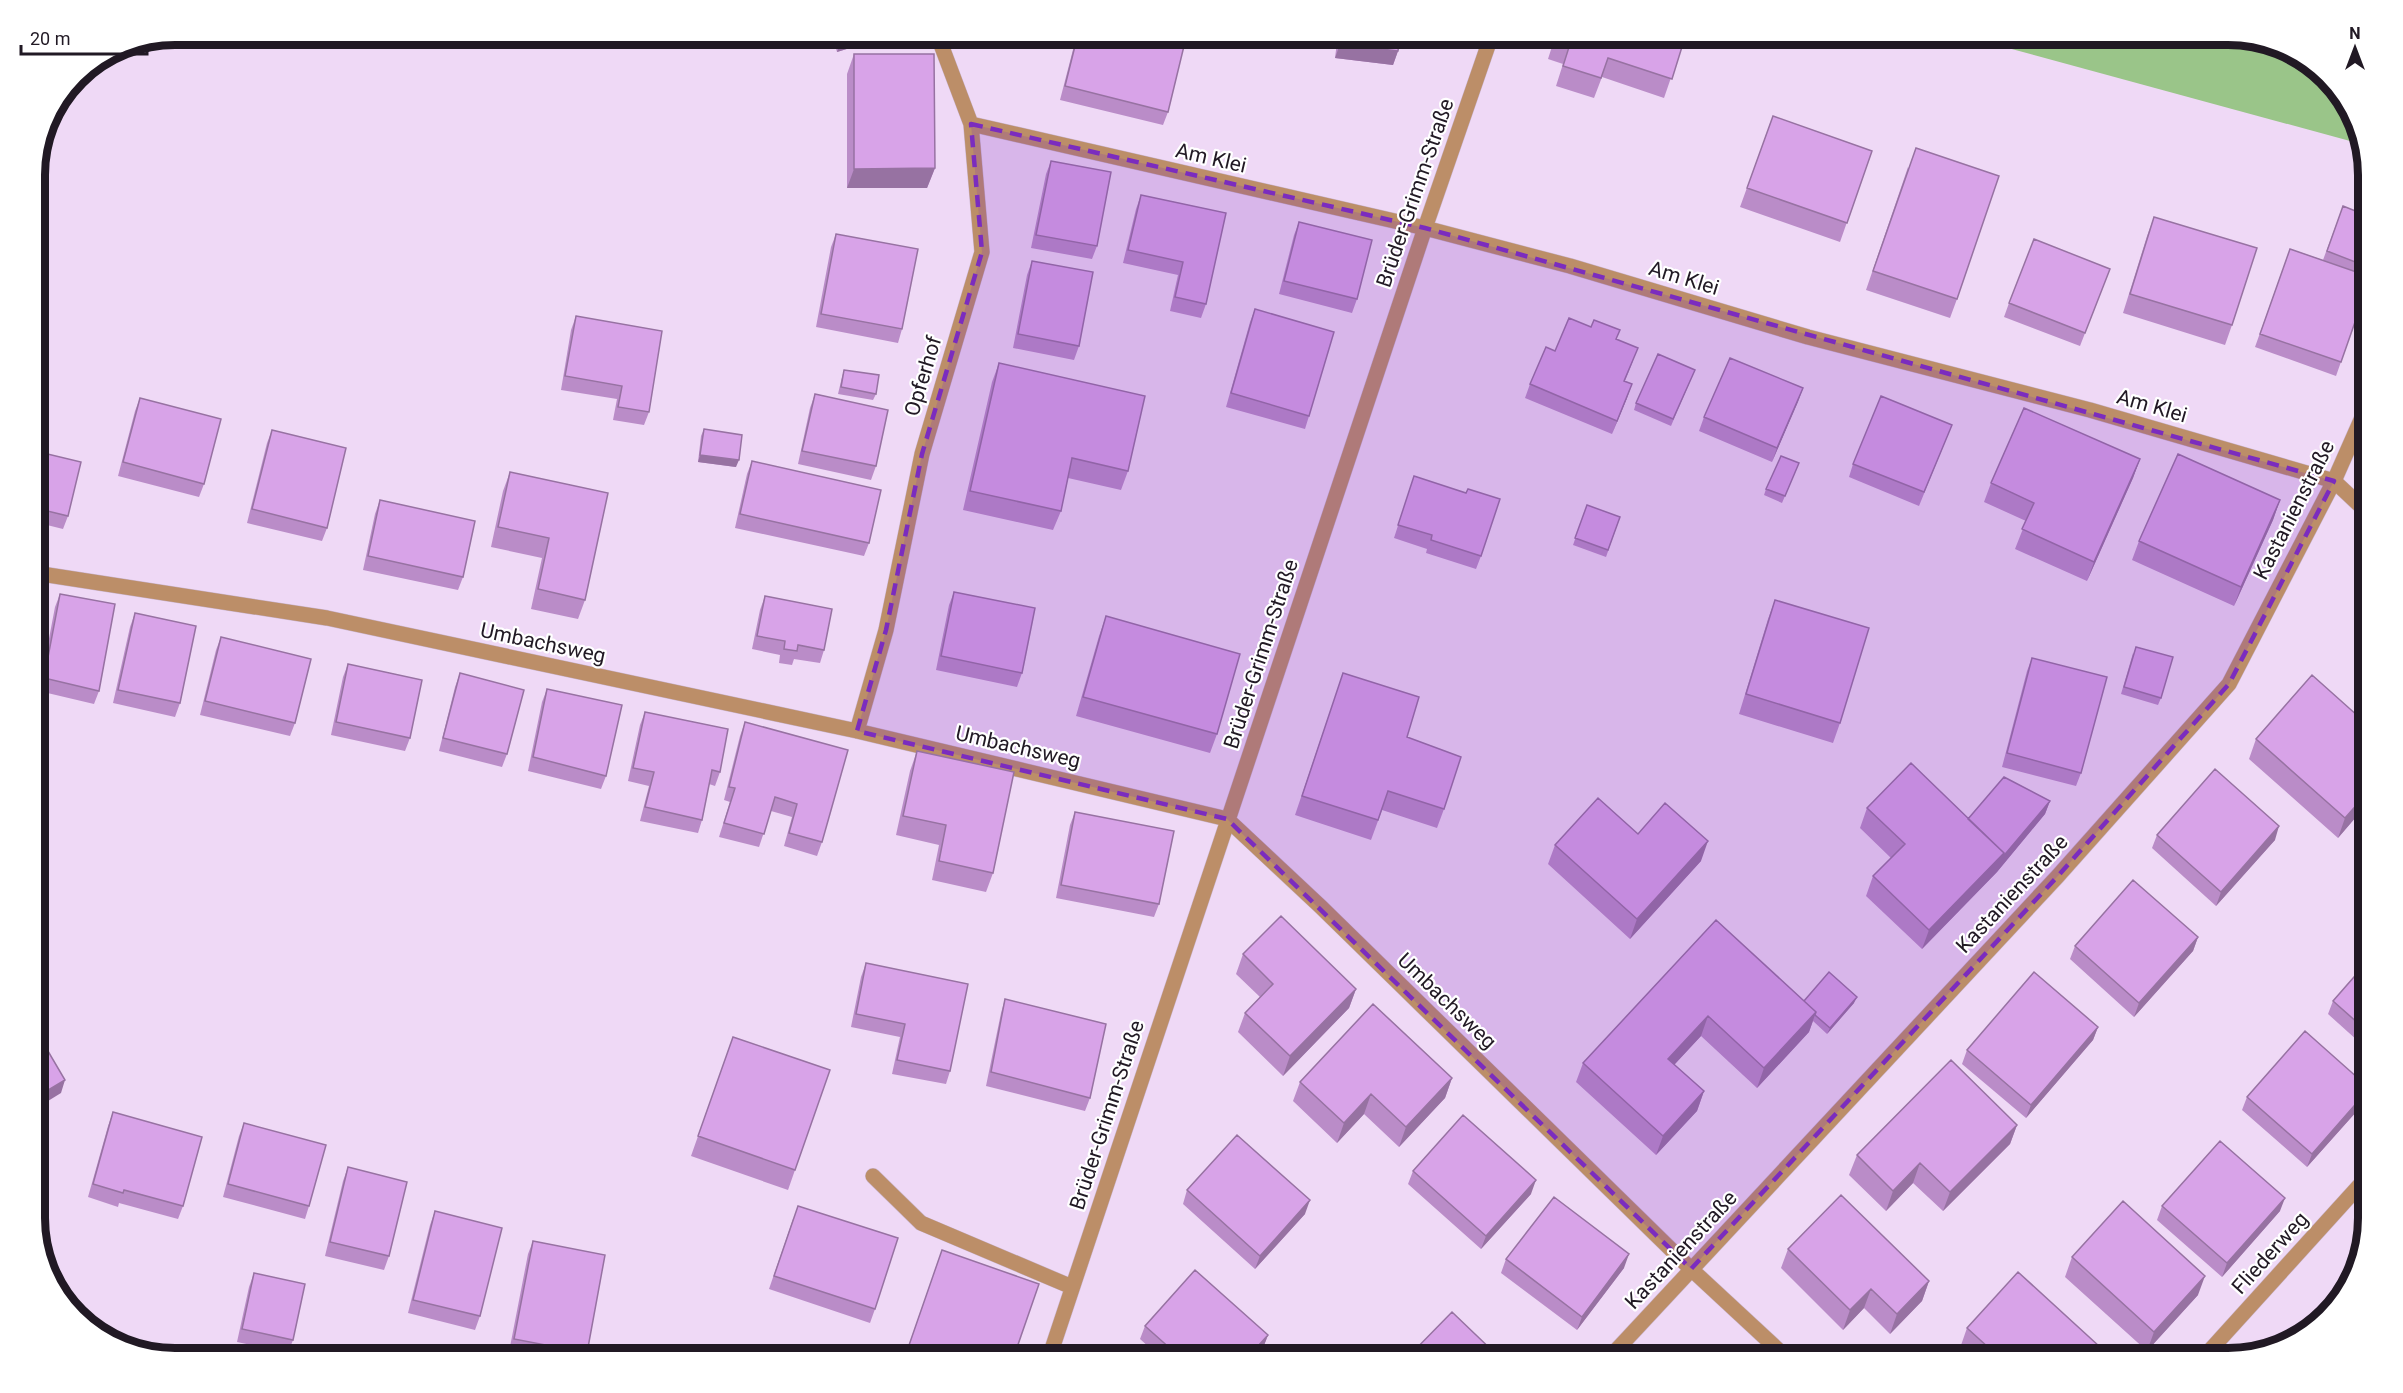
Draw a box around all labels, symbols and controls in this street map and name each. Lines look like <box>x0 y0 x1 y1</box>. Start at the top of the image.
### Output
scale bar <box>21 18 147 56</box>
north arrow <box>2325 18 2385 78</box>
text: N <box>2349 24 2361 43</box>
text: 20 m <box>30 28 70 49</box>
street label: Brüder-Grimm-Straße <box>1371 96 1459 290</box>
street label: Am Klei <box>1173 138 1249 178</box>
street label: Am Klei <box>1646 256 1722 300</box>
street label: Opferhof <box>899 332 947 419</box>
street label: Am Klei <box>2114 385 2190 427</box>
street label: Kastanienstraße <box>2249 437 2339 583</box>
street label: Brüder-Grimm-Straße <box>1219 556 1303 752</box>
street label: Umbachsweg <box>478 618 608 668</box>
street label: Umbachsweg <box>953 721 1083 773</box>
street label: Kastanienstraße <box>1951 830 2073 958</box>
street label: Umbachsweg <box>1393 948 1501 1054</box>
street label: Brüder-Grimm-Straße <box>1065 1017 1149 1213</box>
street label: Kastanienstraße <box>1620 1186 1742 1314</box>
street label: Fliederweg <box>2227 1207 2313 1299</box>

